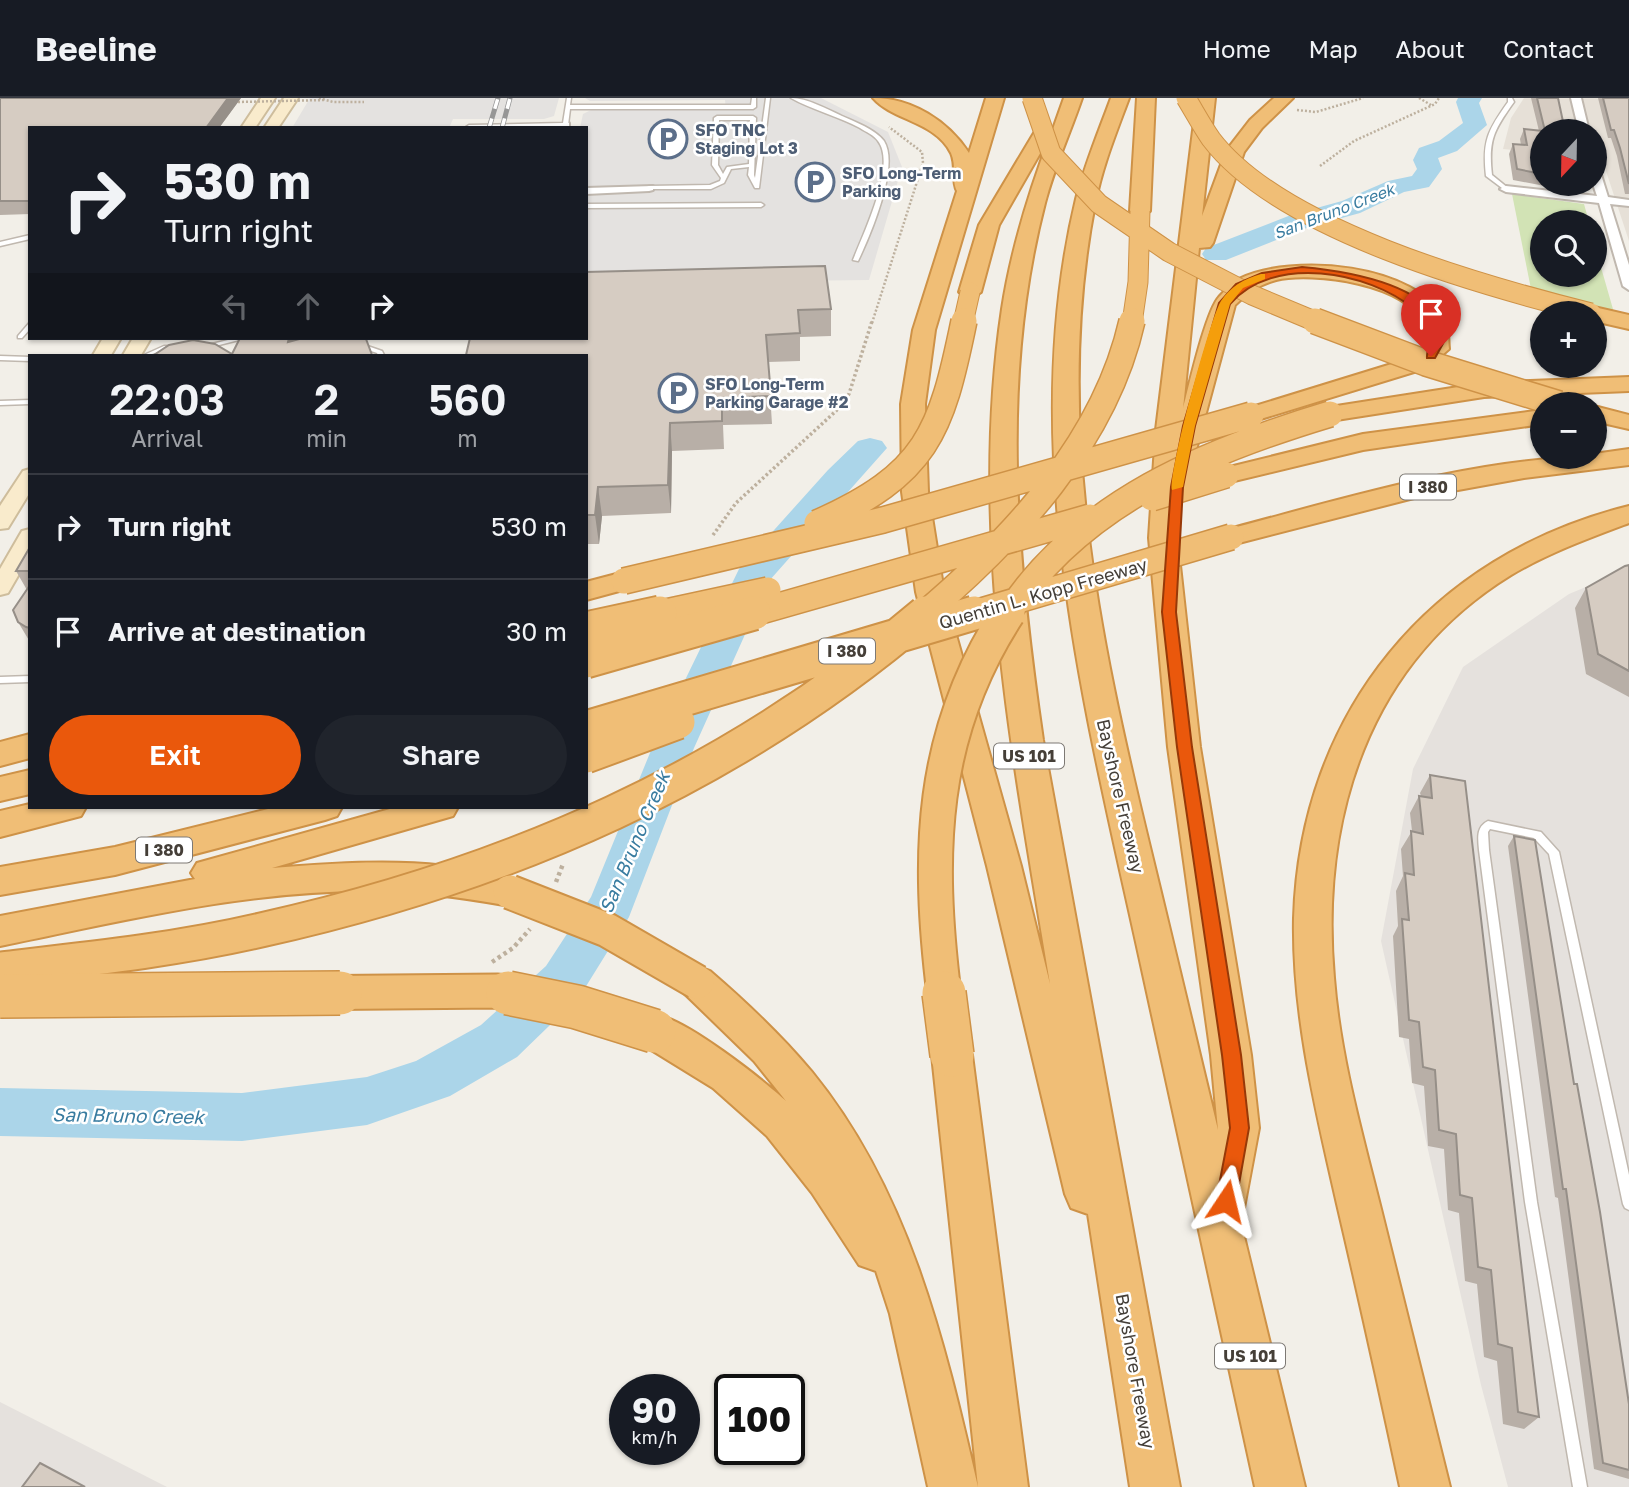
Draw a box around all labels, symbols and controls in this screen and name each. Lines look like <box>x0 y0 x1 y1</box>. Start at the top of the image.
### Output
text: Beeline <box>35 29 157 68</box>
text: Home <box>1203 34 1271 63</box>
text: Map <box>1309 34 1358 63</box>
text: About <box>1396 34 1465 63</box>
text: Contact <box>1503 34 1594 63</box>
parking icon: SFO TNC Staging Lot 3 <box>647 118 689 160</box>
north arrow <box>1530 119 1606 196</box>
map controls <box>1530 119 1607 469</box>
place label: SFO TNC Staging Lot 3 <box>695 120 798 158</box>
text: 530 m <box>164 151 311 210</box>
icon: right <box>49 154 140 245</box>
parking icon: SFO Long-Term Parking <box>794 161 836 203</box>
place label: SFO Long-Term Parking <box>842 163 961 201</box>
water label: San Bruno Creek <box>1271 178 1399 243</box>
button: search <box>1530 210 1607 287</box>
text: Turn right <box>164 211 313 249</box>
pin <box>1401 284 1461 356</box>
icon: left <box>216 287 254 325</box>
icon: ahead <box>289 287 327 325</box>
icon: right <box>362 287 400 325</box>
icon: arrive <box>1412 295 1450 333</box>
button: + <box>1530 301 1607 378</box>
parking icon: SFO Long-Term Parking Garage #2 <box>657 372 699 414</box>
text: 22:03 <box>109 374 225 424</box>
text: 2 <box>314 374 339 424</box>
text: 560 <box>428 374 507 424</box>
place label: SFO Long-Term Parking Garage #2 <box>705 374 849 412</box>
button: − <box>1530 392 1607 469</box>
text: Arrival <box>131 424 203 452</box>
text: min <box>306 424 347 452</box>
text: m <box>457 424 478 452</box>
road number: I 380 <box>1400 474 1456 500</box>
icon: right <box>49 508 87 546</box>
text: Turn right <box>108 511 231 542</box>
text: 530 m <box>491 511 567 542</box>
street label: Quentin L. Kopp Freeway <box>936 553 1150 633</box>
icon: arrive <box>49 613 87 651</box>
text: Arrive at destination <box>108 616 366 647</box>
text: 30 m <box>506 616 567 647</box>
road number: I 380 <box>819 638 875 664</box>
button: Exit <box>49 715 301 795</box>
button: Share <box>315 715 567 795</box>
street label: Bayshore Freeway <box>1093 717 1149 875</box>
road number: US 101 <box>994 744 1064 768</box>
water label: San Bruno Creek <box>594 766 675 916</box>
road number: I 380 <box>136 838 192 862</box>
water label: San Bruno Creek <box>52 1102 206 1128</box>
position arrow <box>1189 1164 1263 1238</box>
street label: Bayshore Freeway <box>1111 1292 1161 1450</box>
road number: US 101 <box>1215 1344 1285 1368</box>
speed limit sign: 100 <box>714 1374 805 1465</box>
text: 90 <box>632 1389 677 1431</box>
text: km/h <box>632 1426 677 1448</box>

